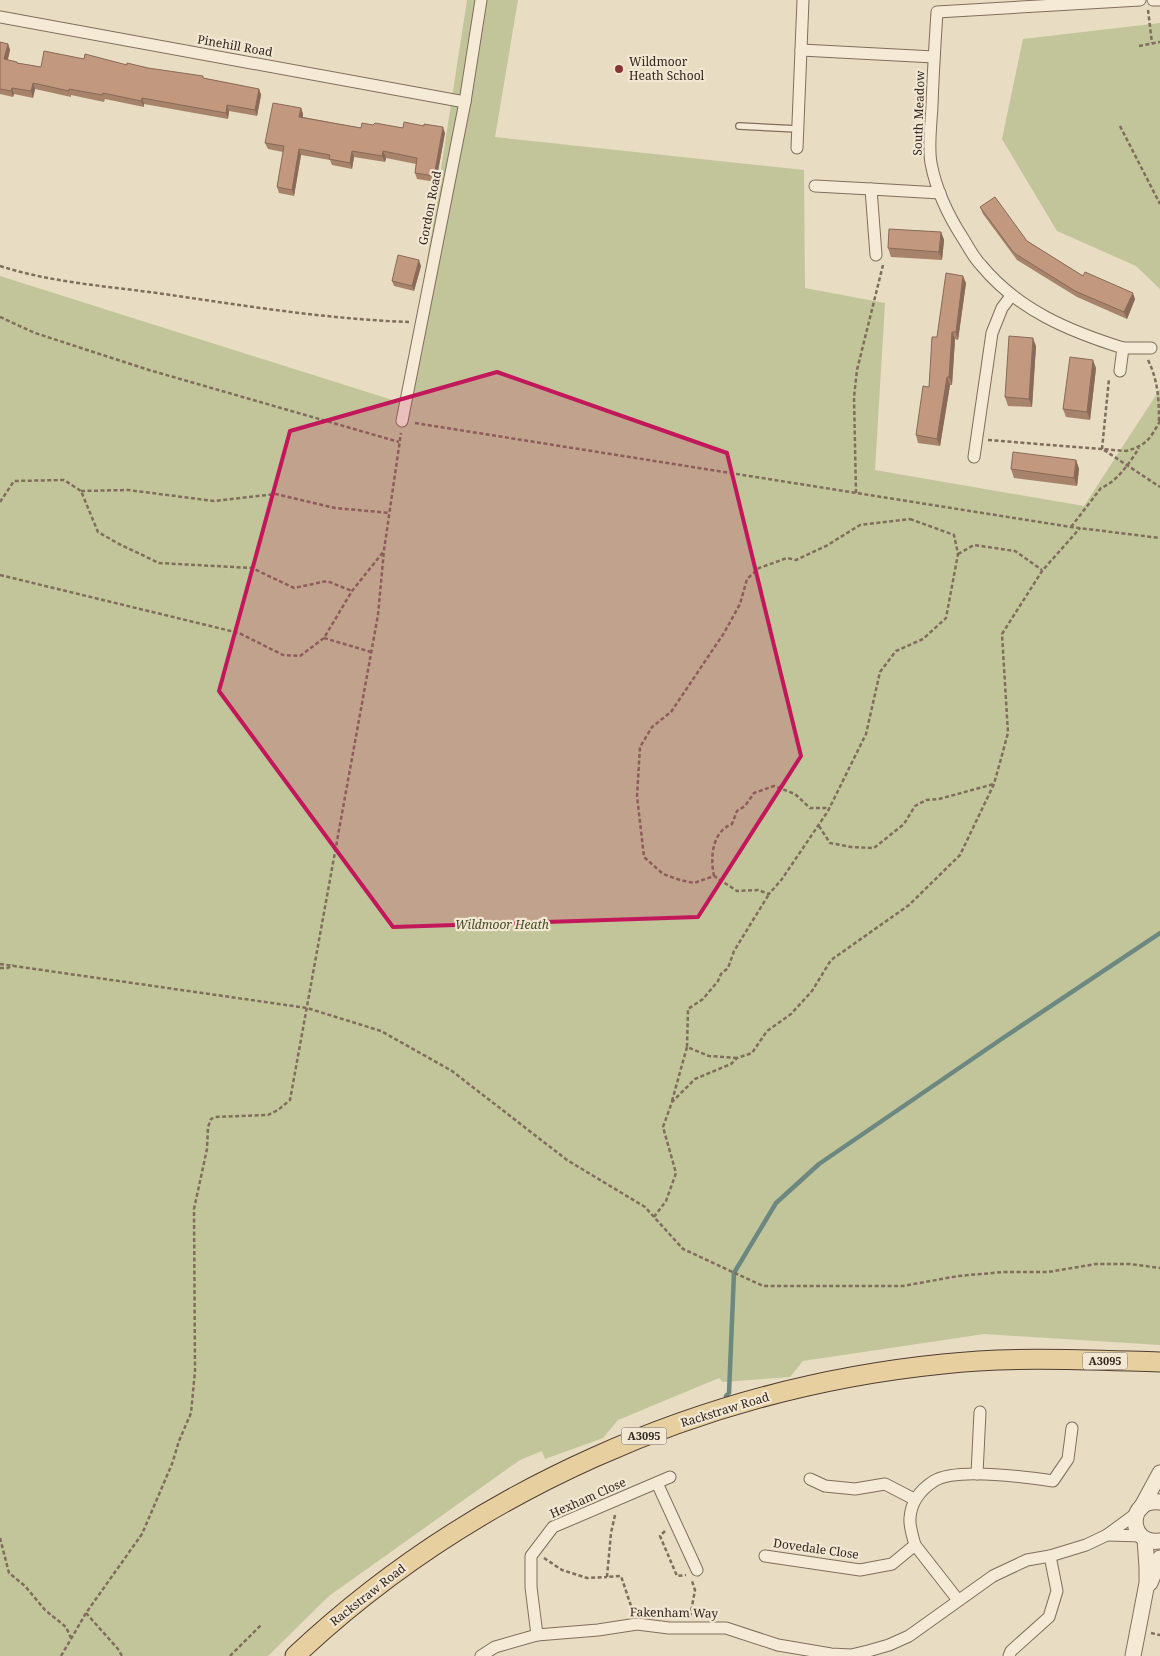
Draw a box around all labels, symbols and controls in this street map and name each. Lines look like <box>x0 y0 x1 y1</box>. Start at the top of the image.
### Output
street label: Pinehill Road <box>196 31 275 61</box>
place label: Wildmoor Heath School <box>629 53 705 84</box>
marker: Wildmoor Heath School <box>613 63 625 75</box>
street label: South Meadow <box>909 70 929 156</box>
street label: Gordon Road <box>414 169 445 246</box>
park label: Wildmoor Heath <box>455 916 549 933</box>
road number: A3095 <box>1082 1352 1128 1370</box>
street label: Rackstraw Road <box>678 1388 772 1431</box>
road number: A3095 <box>622 1428 666 1444</box>
street label: Hexham Close <box>547 1473 629 1522</box>
street label: Dovedale Close <box>772 1534 860 1563</box>
street label: Rackstraw Road <box>326 1559 410 1630</box>
street label: Fakenham Way <box>630 1603 718 1622</box>

